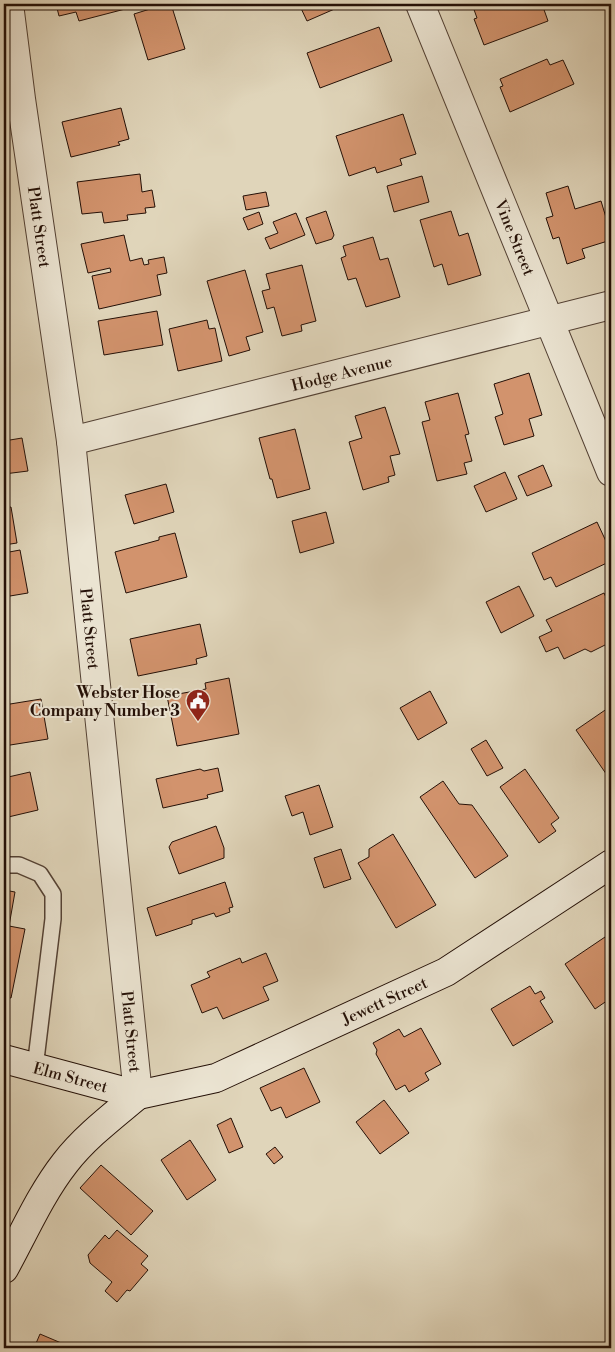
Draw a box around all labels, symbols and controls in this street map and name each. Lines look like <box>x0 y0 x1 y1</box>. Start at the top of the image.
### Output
street label: Platt Street <box>23 185 55 269</box>
street label: Vine Street <box>489 196 539 279</box>
street label: Hodge Avenue <box>289 352 394 396</box>
street label: Platt Street <box>75 587 103 671</box>
place label: Webster Hose Company Number 3 <box>30 683 180 721</box>
public building icon: Webster Hose Company Number 3 <box>185 688 211 722</box>
street label: Jewett Street <box>338 973 431 1030</box>
street label: Platt Street <box>116 990 145 1074</box>
street label: Elm Street <box>31 1058 110 1098</box>

